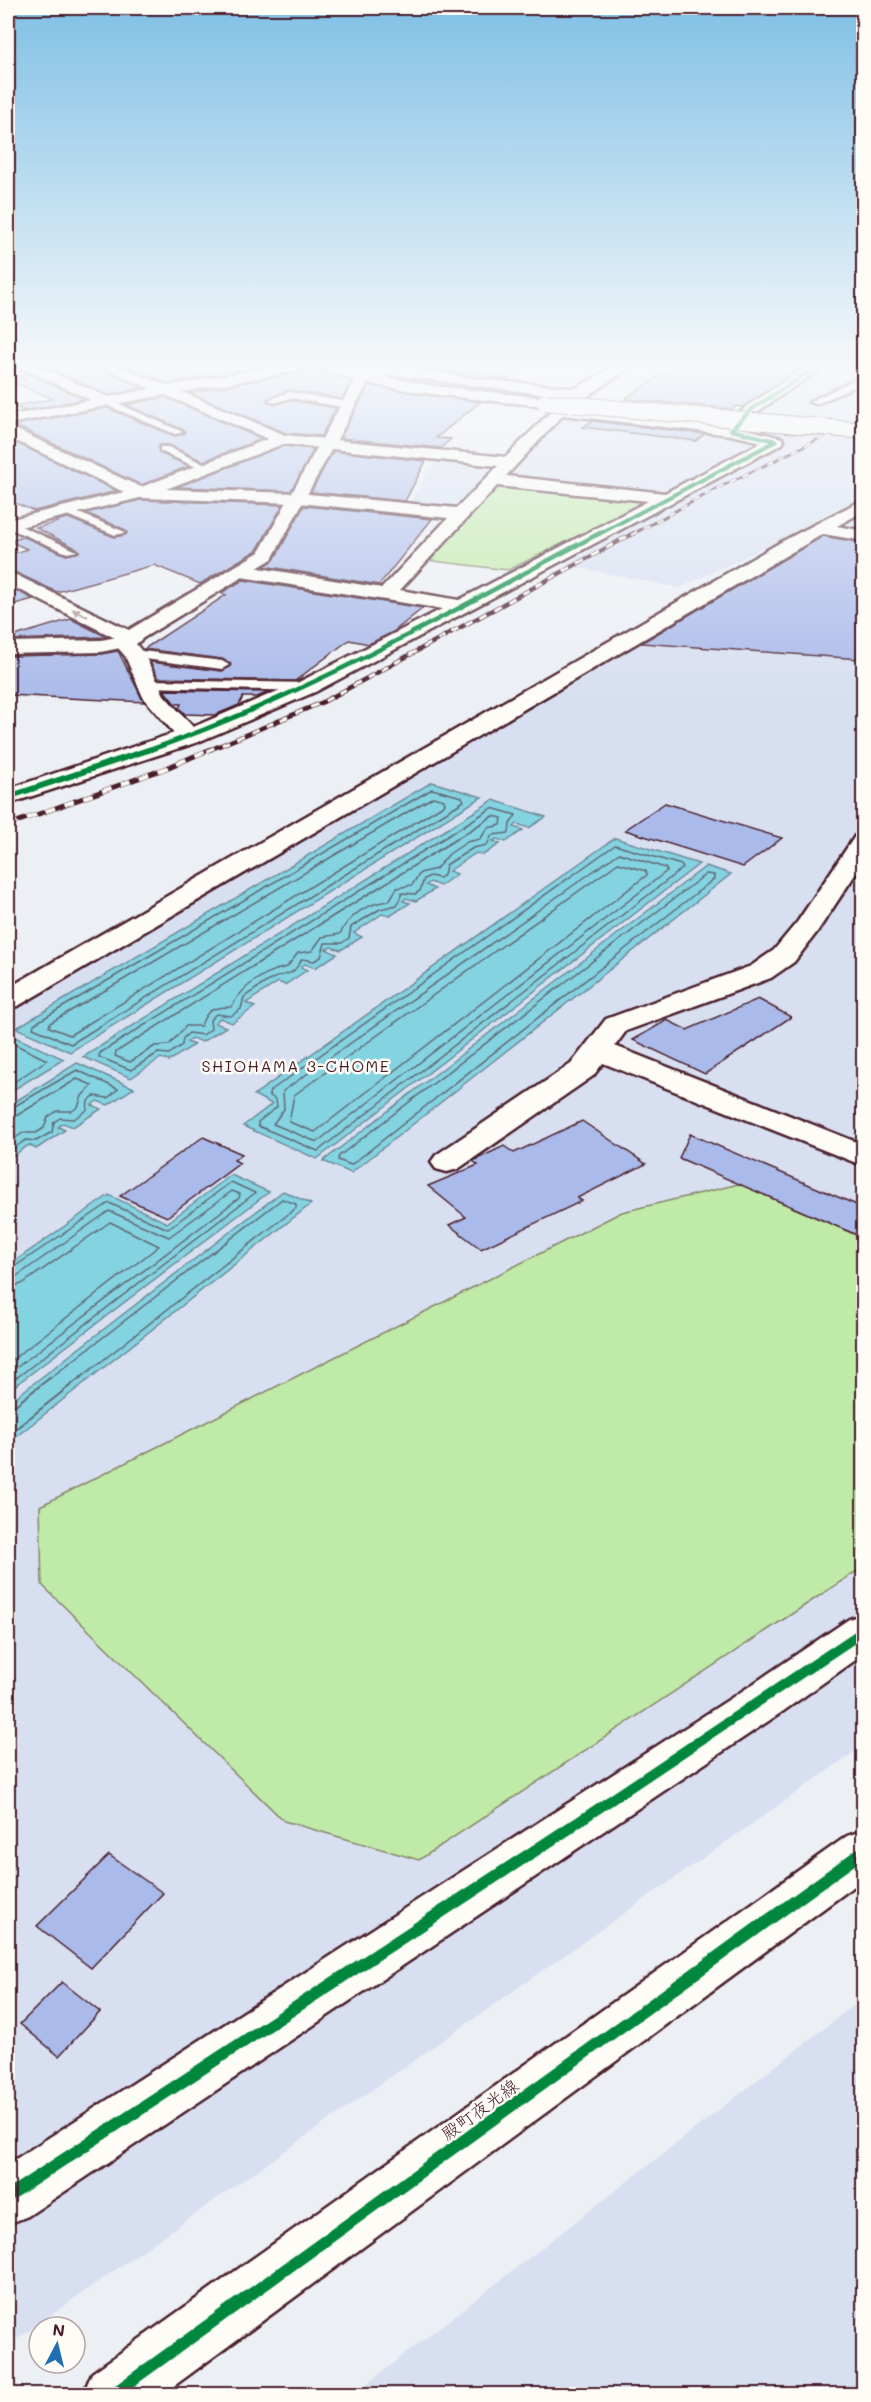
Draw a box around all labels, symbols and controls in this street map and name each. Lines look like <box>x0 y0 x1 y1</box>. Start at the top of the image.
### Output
one-way arrow <box>71 608 88 617</box>
district label: SHIOHAMA 3-CHOME <box>201 1055 391 1076</box>
street label: 殿町夜光線 <box>436 2073 523 2145</box>
north arrow <box>27 2315 87 2375</box>
text: N <box>52 2318 66 2341</box>

